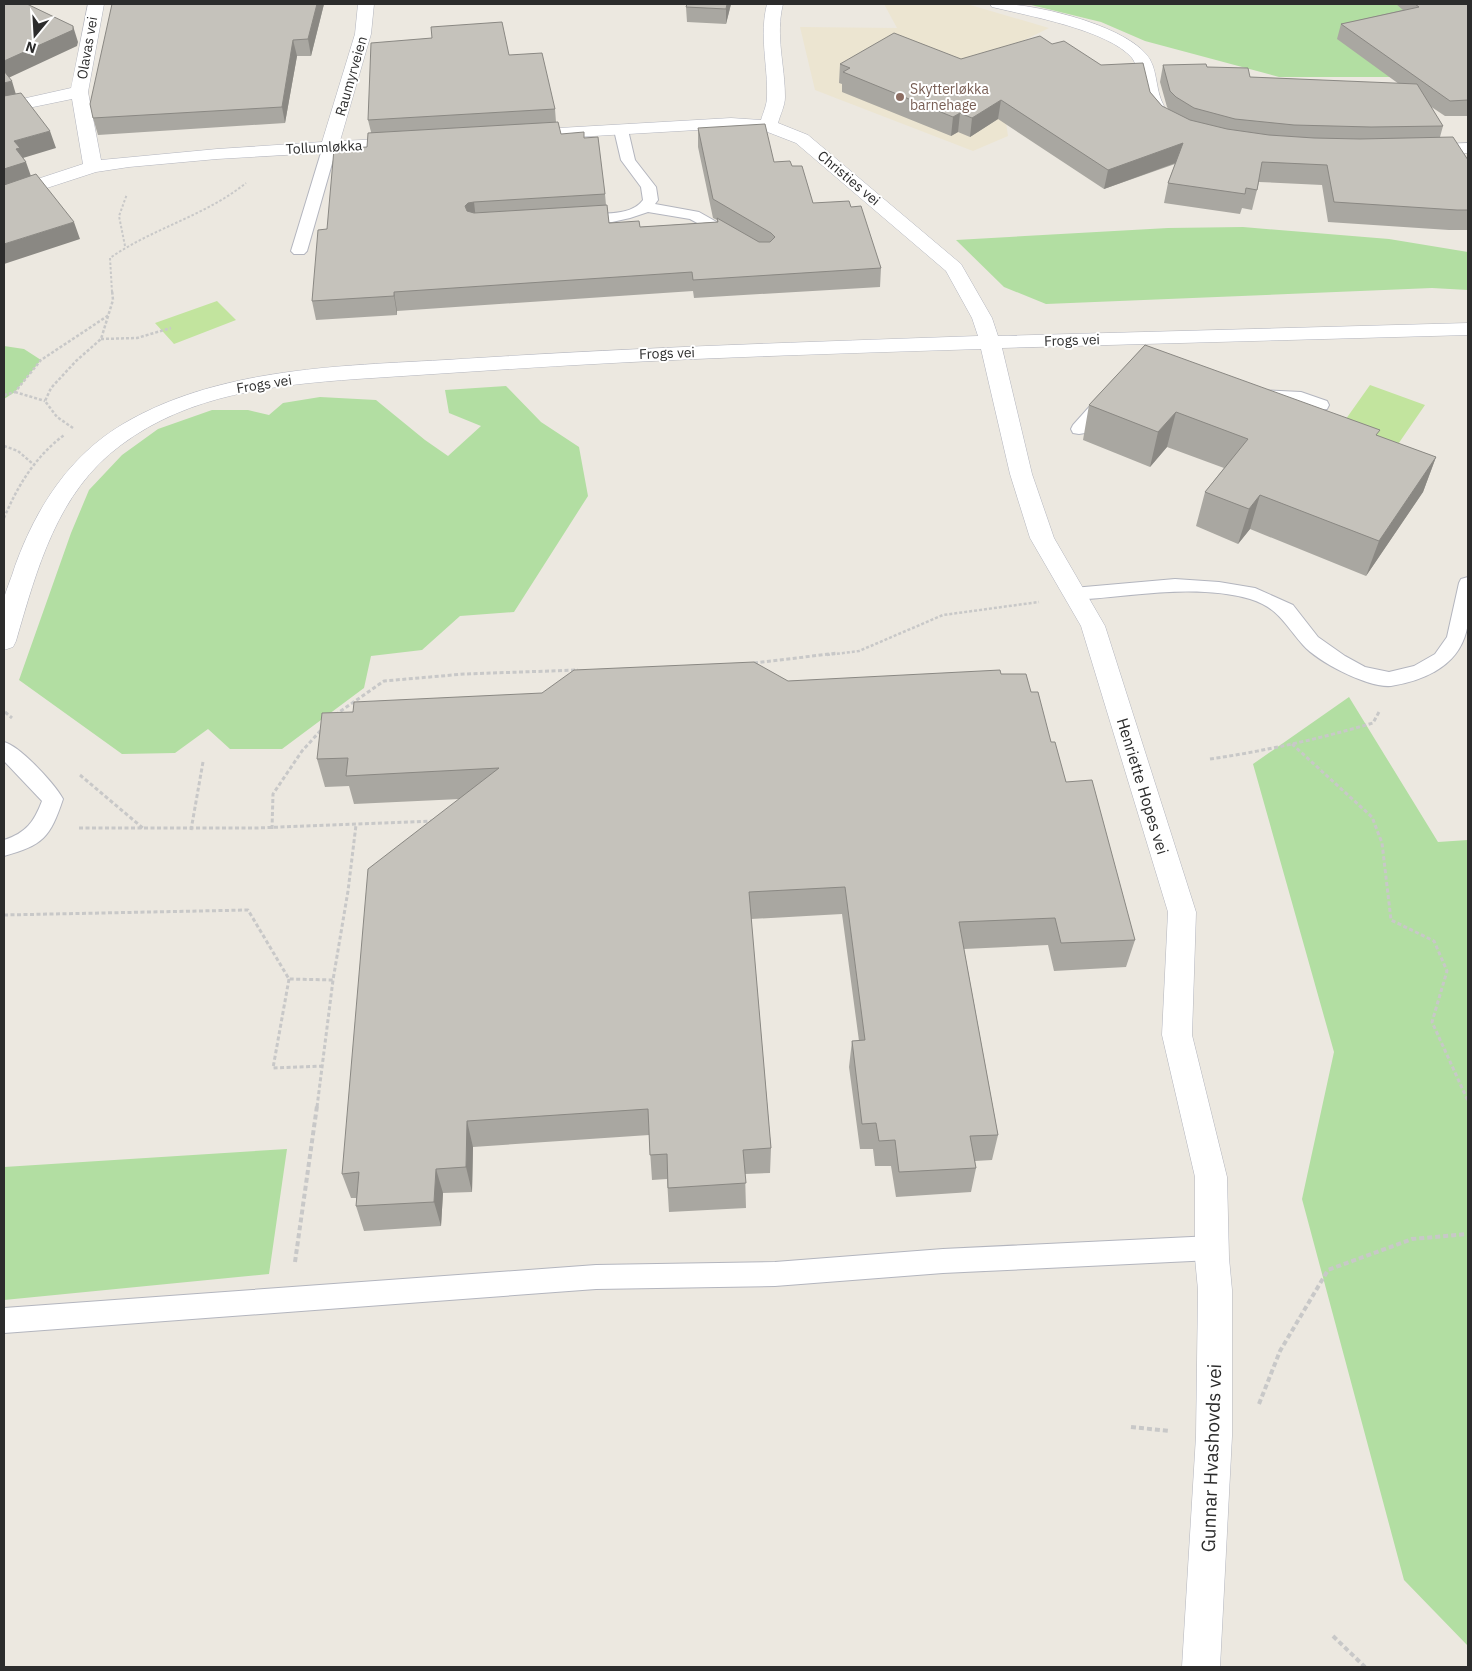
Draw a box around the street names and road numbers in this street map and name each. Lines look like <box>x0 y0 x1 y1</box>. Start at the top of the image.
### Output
street label: Olavas vei <box>73 15 101 81</box>
street label: Raumyrveien <box>331 34 371 118</box>
street label: Tollumløkka <box>285 136 363 158</box>
street label: Christies vei <box>814 147 884 209</box>
street label: Frogs vei <box>1044 330 1100 350</box>
street label: Frogs vei <box>639 343 695 363</box>
street label: Frogs vei <box>235 371 293 397</box>
street label: Henriette Hopes vei <box>1113 715 1173 857</box>
street label: Gunnar Hvashovds vei <box>1196 1363 1226 1553</box>

